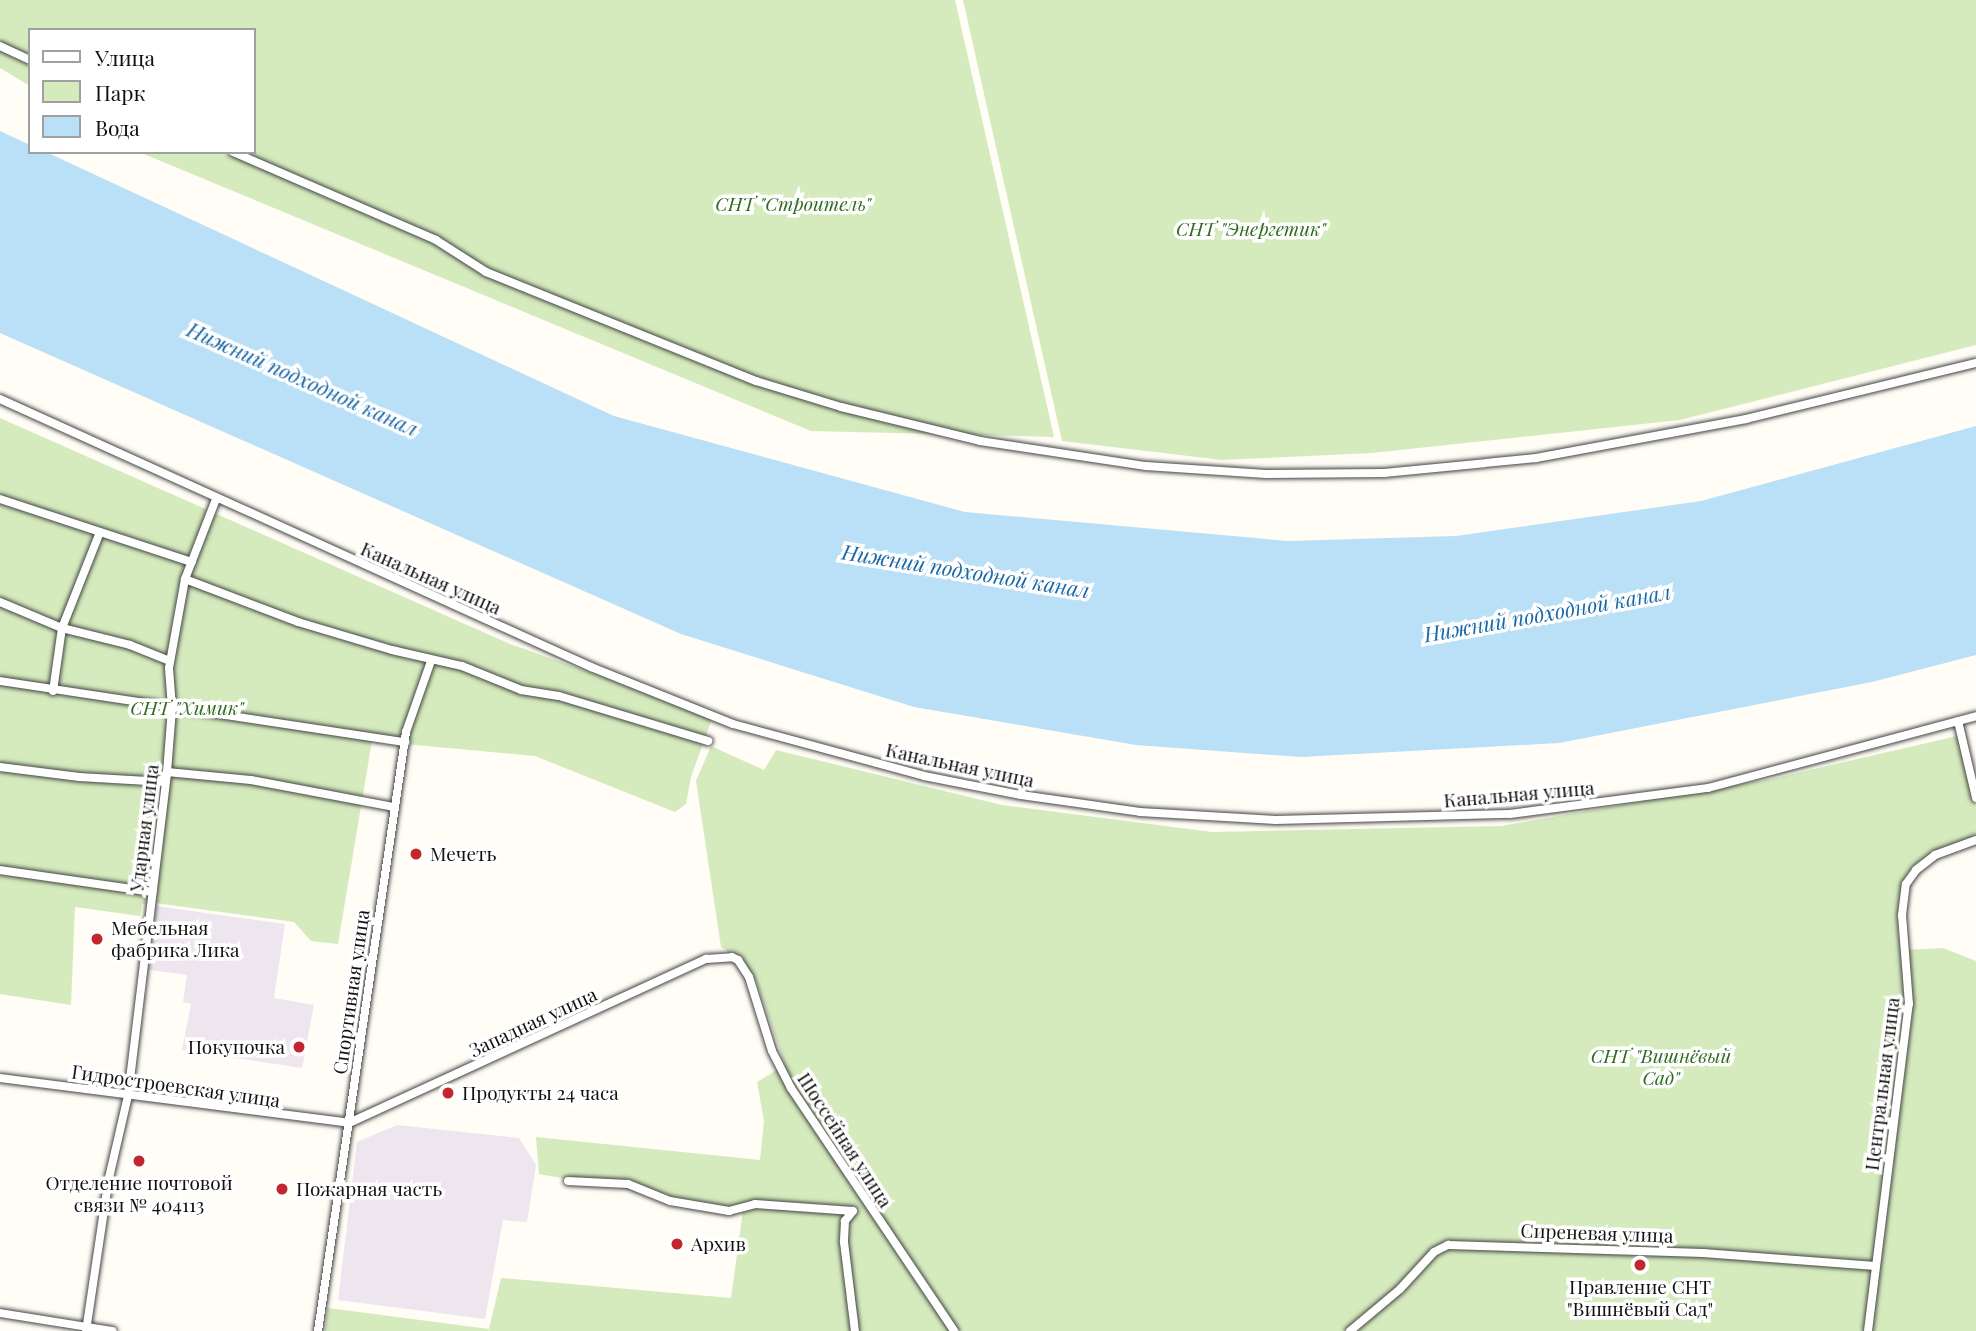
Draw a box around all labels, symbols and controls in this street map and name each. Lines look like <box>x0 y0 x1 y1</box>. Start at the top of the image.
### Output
legend <box>28 28 256 154</box>
text: Улица <box>95 43 155 71</box>
text: Парк <box>95 78 145 106</box>
text: Вода <box>95 113 140 141</box>
park label: СНТ "Строитель" <box>715 193 871 215</box>
park label: СНТ "Энергетик" <box>1176 218 1326 240</box>
water label: Нижний подходной канал <box>184 316 422 440</box>
street label: Канальная улица <box>357 537 505 619</box>
water label: Нижний подходной канал <box>841 538 1091 602</box>
water label: Нижний подходной канал <box>1422 578 1672 646</box>
park label: СНТ "Химик" <box>130 697 244 719</box>
street label: Канальная улица <box>884 738 1036 792</box>
street label: Ударная улица <box>125 763 163 893</box>
street label: Канальная улица <box>1443 776 1595 812</box>
place label: Мечеть <box>430 843 497 865</box>
marker: Мечеть <box>408 846 424 862</box>
street label: Спортивная улица <box>328 908 374 1076</box>
place label: Мебельная фабрика Лика <box>111 917 240 961</box>
marker: Мебельная фабрика Лика <box>89 931 105 947</box>
street label: Западная улица <box>466 982 600 1062</box>
street label: Центральная улица <box>1860 996 1904 1172</box>
place label: Покупочка <box>188 1036 285 1058</box>
marker: Покупочка <box>291 1039 307 1055</box>
park label: СНТ "Вишнёвый Сад" <box>1591 1045 1731 1089</box>
street label: Гидростроевская улица <box>70 1060 282 1112</box>
street label: Шоссейная улица <box>793 1068 897 1212</box>
place label: Продукты 24 часа <box>462 1082 619 1104</box>
marker: Продукты 24 часа <box>440 1085 456 1101</box>
marker: Отделение почтовой связи № 404113 <box>131 1153 147 1169</box>
place label: Отделение почтовой связи № 404113 <box>45 1172 233 1216</box>
place label: Пожарная часть <box>296 1178 442 1200</box>
marker: Пожарная часть <box>274 1181 290 1197</box>
street label: Сиреневая улица <box>1520 1219 1674 1247</box>
place label: Архив <box>691 1233 746 1255</box>
marker: Архив <box>669 1236 685 1252</box>
marker: Правление СНТ "Вишнёвый Сад" <box>1632 1257 1648 1273</box>
place label: Правление СНТ "Вишнёвый Сад" <box>1567 1276 1713 1320</box>

